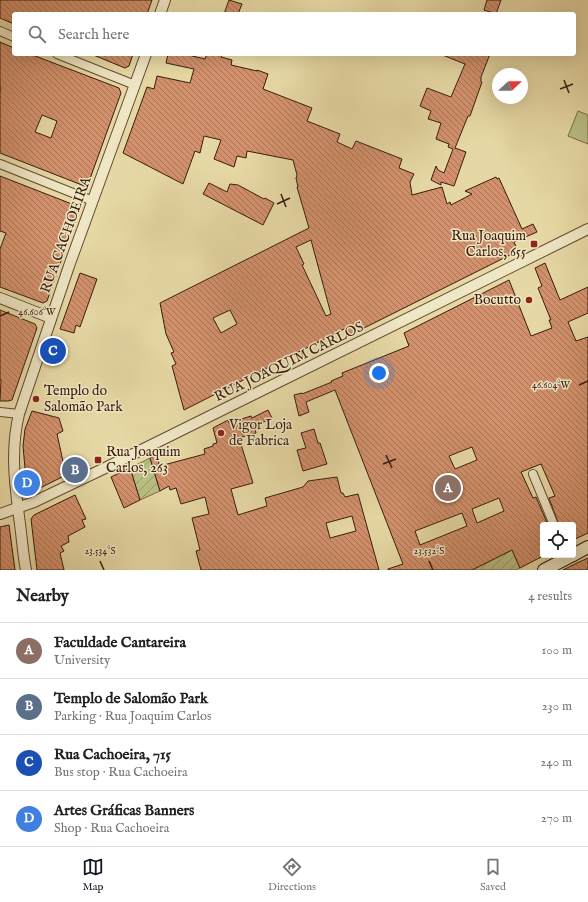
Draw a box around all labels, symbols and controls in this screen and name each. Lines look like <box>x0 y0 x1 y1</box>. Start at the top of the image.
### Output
search box <box>12 12 576 56</box>
icon: search <box>26 23 48 45</box>
text: Search here <box>58 25 129 44</box>
north arrow <box>492 68 528 104</box>
street label: RUA CACHOEIRA <box>37 174 96 295</box>
place label: Rua Joaquim Carlos, 655 <box>451 227 526 261</box>
marker: Rua Joaquim Carlos, 655 <box>529 239 539 249</box>
place label: Bocutto <box>474 291 521 309</box>
marker: Bocutto <box>524 295 534 305</box>
text: 46.606°W <box>18 306 56 319</box>
street label: RUA JOAQUIM CARLOS <box>211 318 367 406</box>
pin: C <box>40 336 66 366</box>
your location <box>369 363 389 383</box>
text: 46.604°W <box>532 379 570 392</box>
place label: Templo do Salomão Park <box>44 382 123 416</box>
marker: Templo do Salomão Park <box>31 394 41 404</box>
place label: Vigor Loja de Fabrica <box>228 416 293 450</box>
marker: Vigor Loja de Fabrica <box>216 428 226 438</box>
place label: Rua Joaquim Carlos, 263 <box>106 443 181 477</box>
pin: B <box>62 455 88 485</box>
marker: Rua Joaquim Carlos, 263 <box>93 455 103 465</box>
pin: D <box>14 468 40 498</box>
pin: A <box>435 473 461 503</box>
map controls <box>540 522 576 558</box>
button: locate <box>540 522 576 558</box>
text: 23.534°S <box>84 545 116 558</box>
text: 23.532°S <box>414 545 444 558</box>
text: Nearby <box>16 586 69 607</box>
text: 4 results <box>528 588 572 605</box>
text: Faculdade Cantareira <box>54 633 186 652</box>
text: A <box>25 642 33 659</box>
text: 100 m <box>542 642 572 659</box>
text: University <box>54 652 110 669</box>
text: Templo de Salomão Park <box>54 689 208 708</box>
text: B <box>25 698 33 715</box>
text: 230 m <box>542 698 572 715</box>
text: Parking · Rua Joaquim Carlos <box>54 708 212 725</box>
text: Rua Cachoeira, 715 <box>54 745 171 764</box>
text: C <box>24 754 34 771</box>
text: 240 m <box>540 754 572 771</box>
text: Bus stop · Rua Cachoeira <box>54 764 188 781</box>
text: Artes Gráficas Banners <box>54 801 194 820</box>
text: D <box>24 810 34 827</box>
text: 270 m <box>541 810 572 827</box>
text: Shop · Rua Cachoeira <box>54 820 169 837</box>
tab: Map <box>82 856 104 894</box>
tab: Directions <box>268 856 316 894</box>
tab: Saved <box>480 856 506 894</box>

